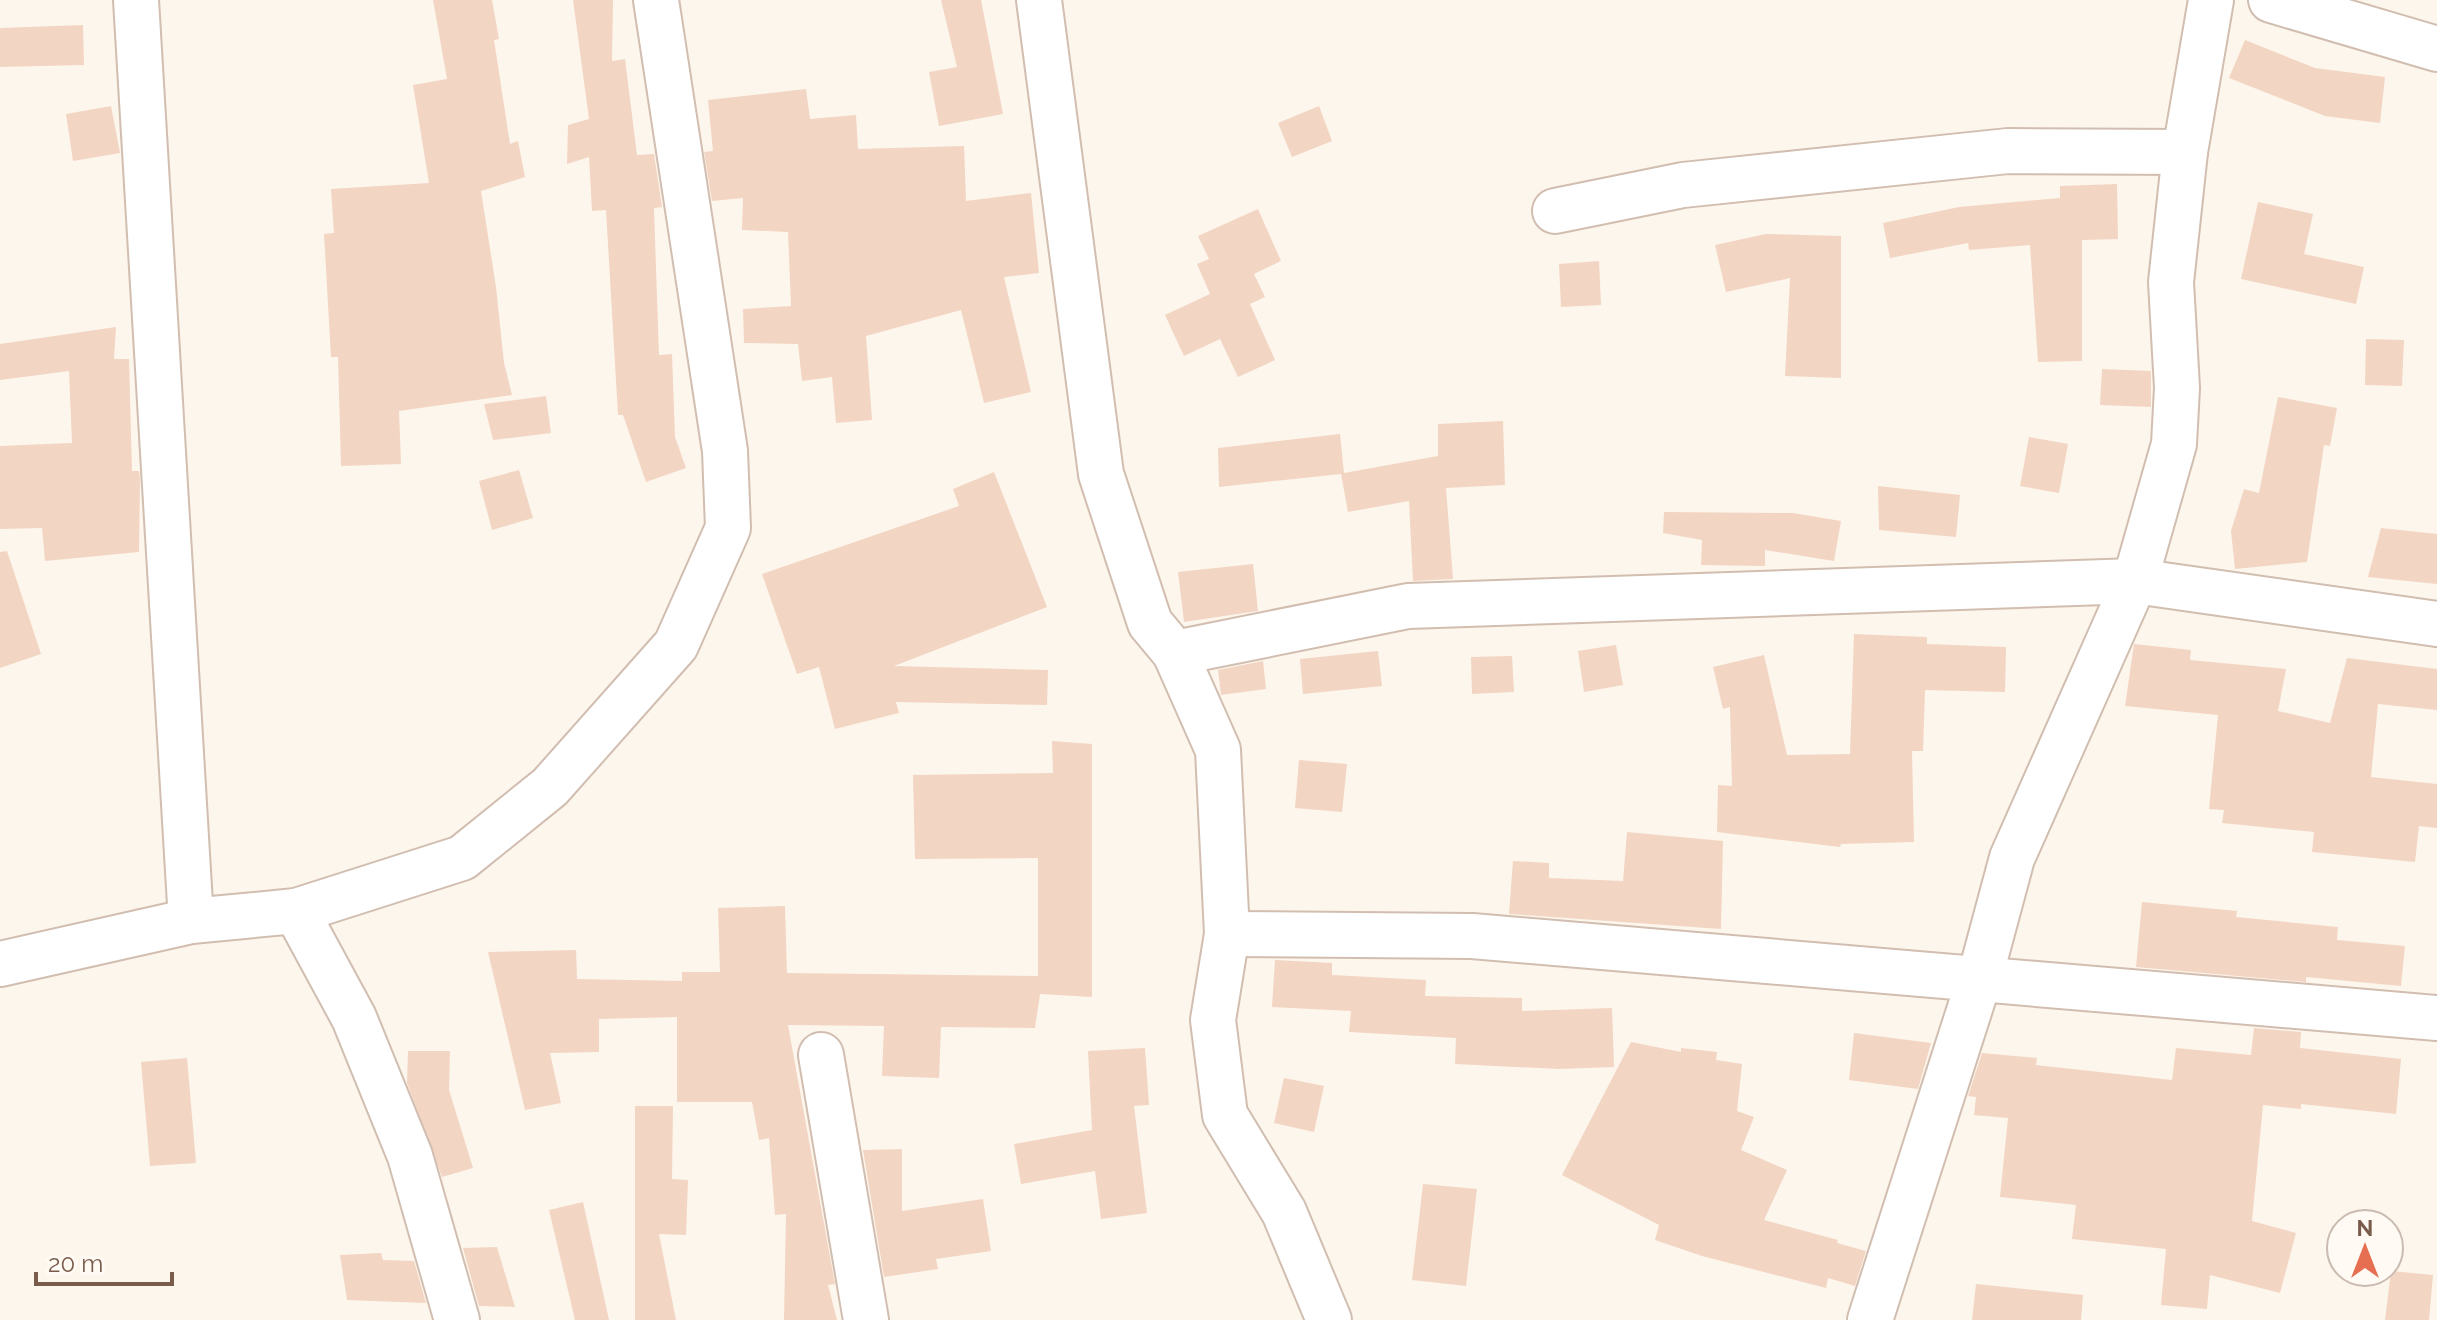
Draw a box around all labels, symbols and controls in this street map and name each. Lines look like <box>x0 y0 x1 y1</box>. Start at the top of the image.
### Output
north arrow <box>2325 1208 2405 1288</box>
text: N <box>2357 1215 2373 1241</box>
scale bar <box>36 1236 172 1286</box>
text: 20 m <box>48 1249 103 1278</box>

